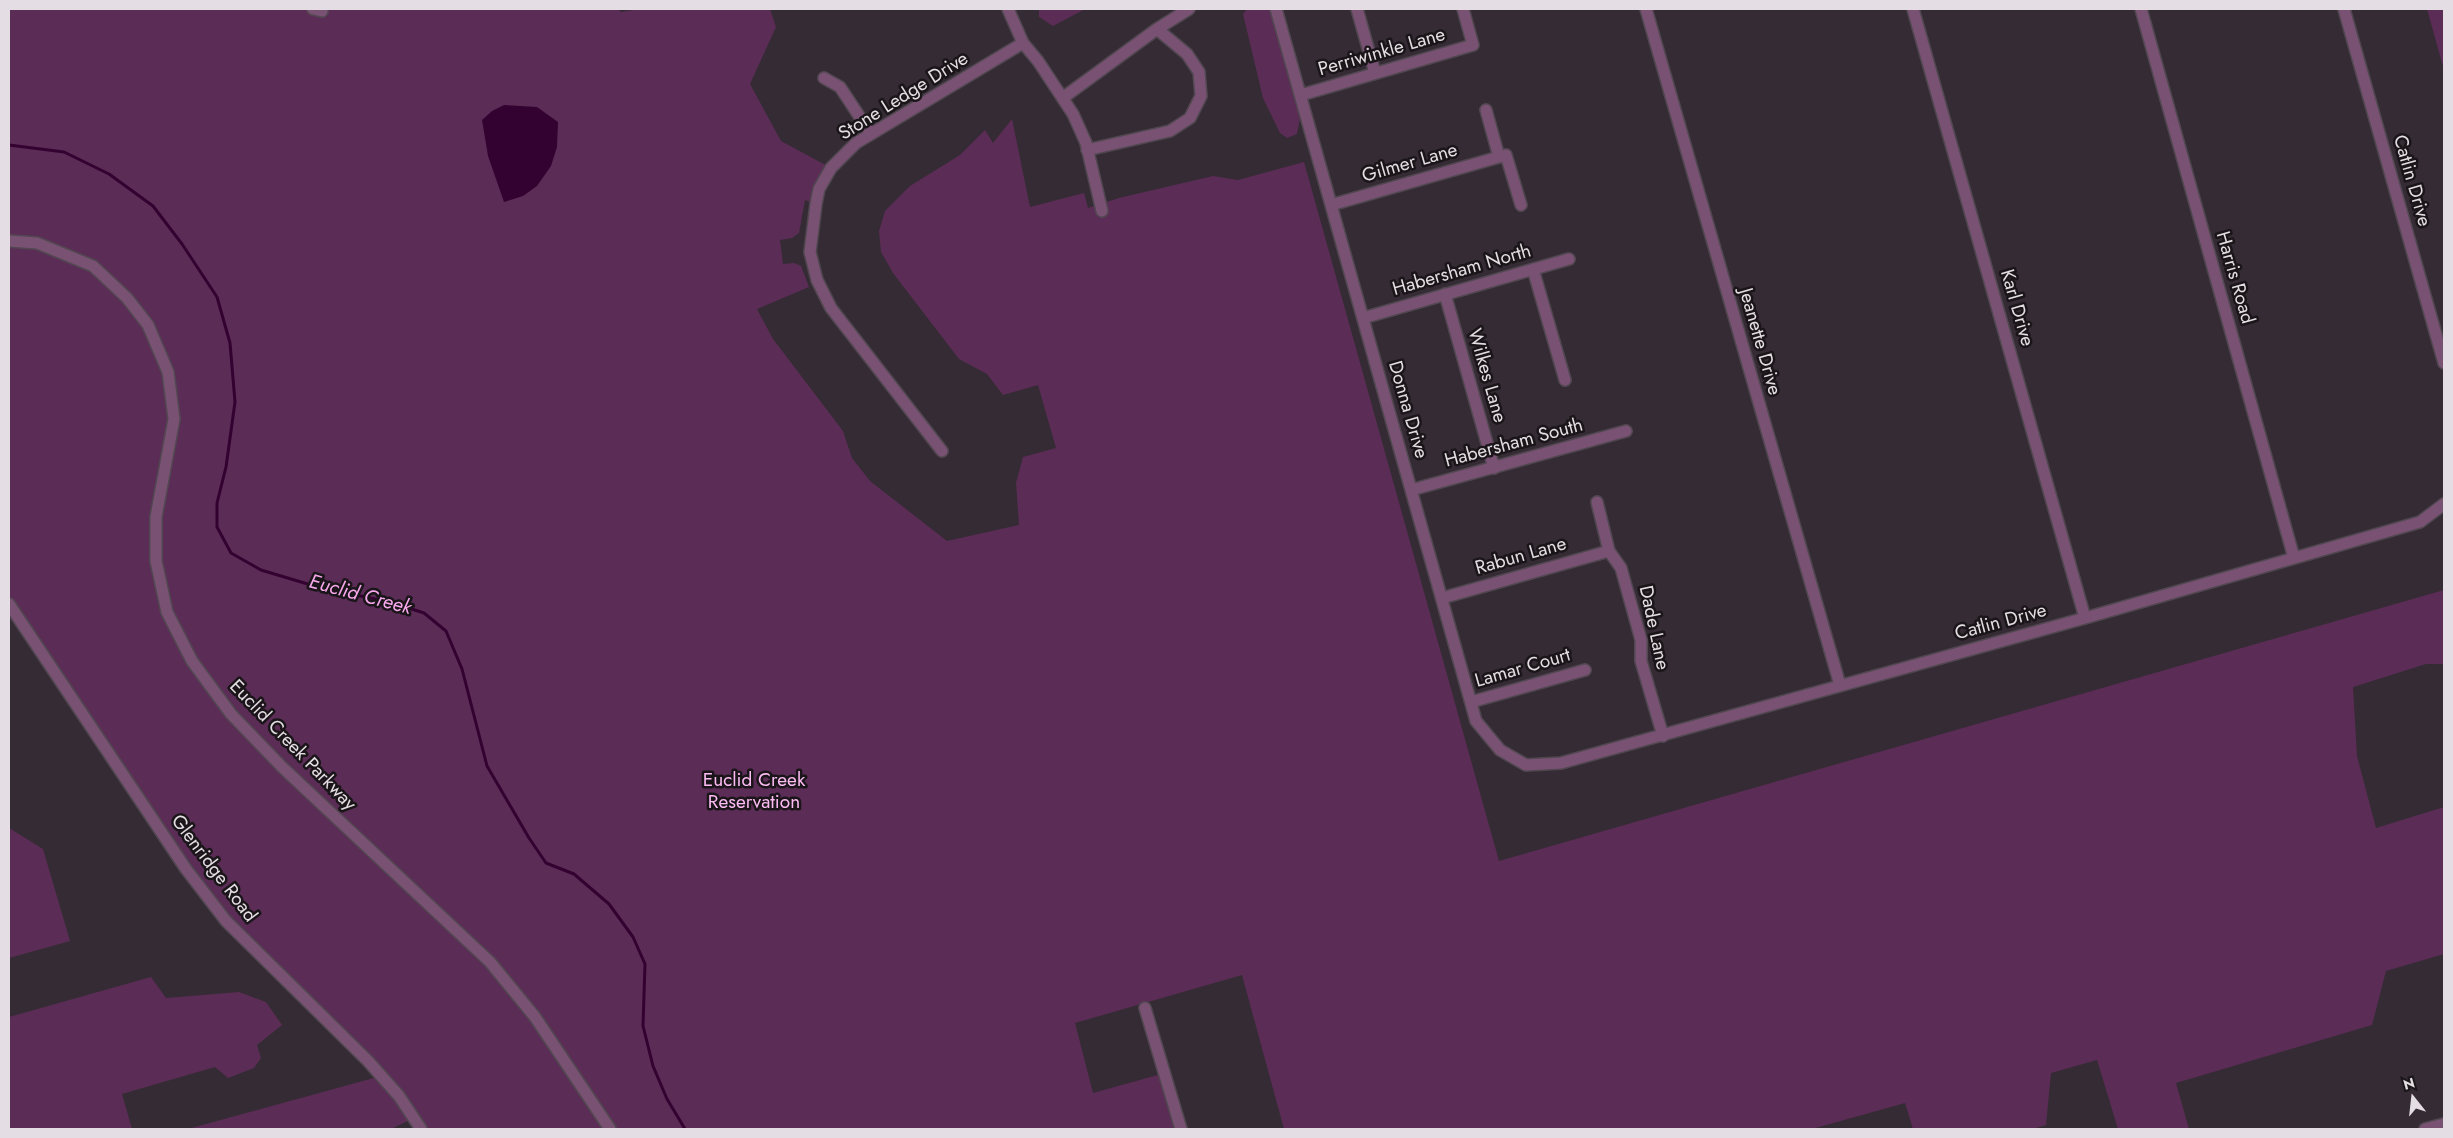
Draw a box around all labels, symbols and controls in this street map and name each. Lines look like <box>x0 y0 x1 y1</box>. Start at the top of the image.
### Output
street label: Perriwinkle Lane <box>1316 24 1448 82</box>
street label: Stone Ledge Drive <box>835 48 973 146</box>
street label: Catlin Drive <box>2387 133 2435 229</box>
street label: Gilmer Lane <box>1360 139 1460 189</box>
street label: Harris Road <box>2210 229 2258 327</box>
street label: Habersham North <box>1390 240 1534 302</box>
street label: Karl Drive <box>1994 267 2038 349</box>
street label: Jeanette Drive <box>1733 286 1785 398</box>
street label: Wilkes Lane <box>1462 326 1510 426</box>
street label: Donna Drive <box>1382 359 1432 461</box>
street label: Habersham South <box>1442 415 1586 473</box>
street label: Rabun Lane <box>1473 533 1569 581</box>
water label: Euclid Creek <box>306 571 414 621</box>
street label: Dade Lane <box>1633 584 1673 672</box>
street label: Catlin Drive <box>1953 600 2049 646</box>
street label: Lamar Court <box>1473 644 1573 694</box>
street label: Euclid Creek Parkway <box>224 676 360 816</box>
park label: Euclid Creek Reservation <box>703 770 805 814</box>
street label: Glenridge Road <box>165 811 261 927</box>
text: N <box>2401 1072 2417 1095</box>
north arrow <box>2388 1073 2438 1123</box>

